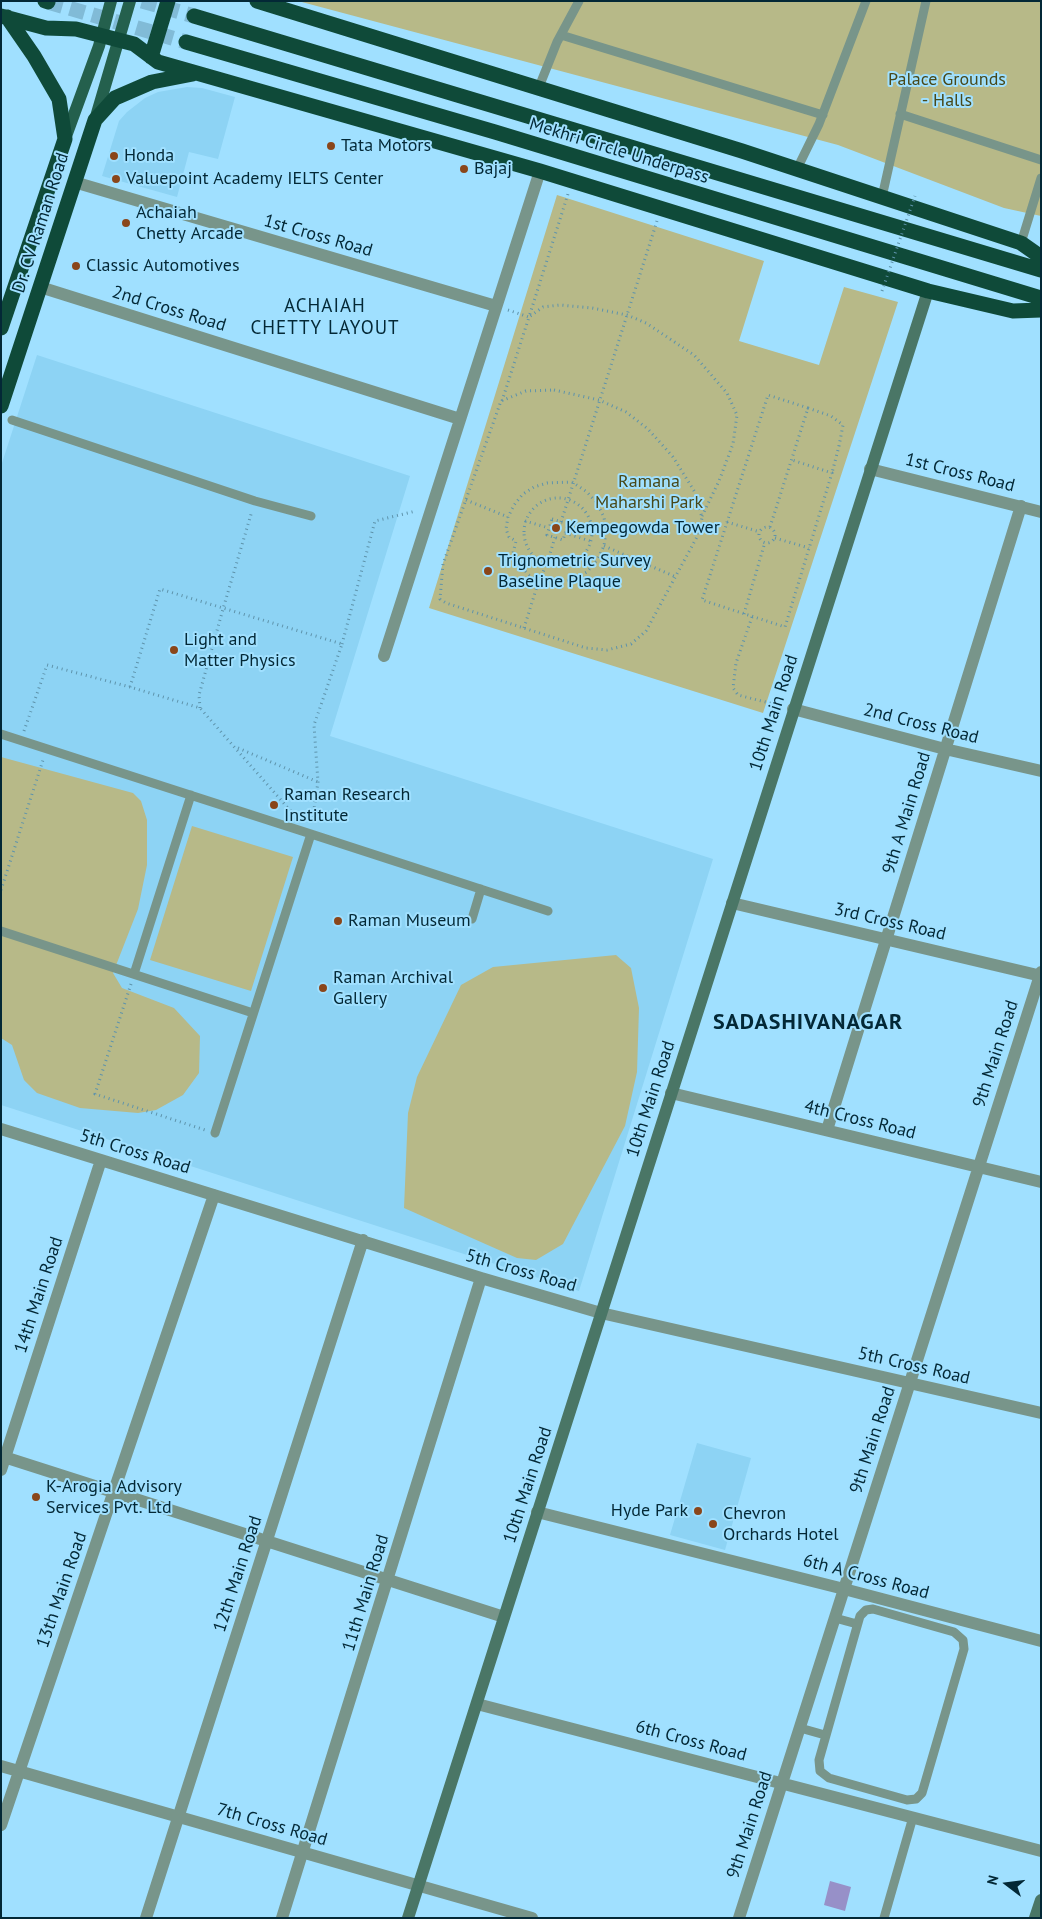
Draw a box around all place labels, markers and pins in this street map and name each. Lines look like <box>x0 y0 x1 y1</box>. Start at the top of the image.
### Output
place label: Tata Motors <box>341 135 431 157</box>
marker: Tata Motors <box>325 140 337 152</box>
place label: Honda <box>124 145 174 167</box>
marker: Honda <box>108 150 120 162</box>
place label: Bajaj <box>474 158 512 180</box>
marker: Bajaj <box>458 163 470 175</box>
place label: Valuepoint Academy IELTS Center <box>126 168 383 190</box>
marker: Valuepoint Academy IELTS Center <box>110 173 122 185</box>
place label: Achaiah Chetty Arcade <box>136 202 243 244</box>
marker: Achaiah Chetty Arcade <box>120 217 132 229</box>
place label: Classic Automotives <box>86 255 240 277</box>
marker: Classic Automotives <box>70 260 82 272</box>
place label: Kempegowda Tower <box>566 517 720 539</box>
marker: Kempegowda Tower <box>550 522 562 534</box>
place label: Trignometric Survey Baseline Plaque <box>498 550 651 592</box>
marker: Trignometric Survey Baseline Plaque <box>482 565 494 577</box>
place label: Light and Matter Physics <box>184 629 296 672</box>
marker: Light and Matter Physics <box>168 644 180 656</box>
place label: Raman Research Institute <box>284 784 410 826</box>
marker: Raman Research Institute <box>268 799 280 811</box>
place label: Raman Museum <box>348 910 471 932</box>
marker: Raman Museum <box>332 915 344 927</box>
place label: Raman Archival Gallery <box>333 967 453 1010</box>
marker: Raman Archival Gallery <box>317 982 329 994</box>
place label: K-Arogia Advisory Services Pvt. Ltd <box>46 1476 182 1518</box>
marker: K-Arogia Advisory Services Pvt. Ltd <box>30 1491 42 1503</box>
place label: Hyde Park <box>611 1500 688 1522</box>
place label: Chevron Orchards Hotel <box>723 1503 839 1546</box>
marker: Hyde Park <box>692 1505 704 1517</box>
marker: Chevron Orchards Hotel <box>707 1518 719 1530</box>

